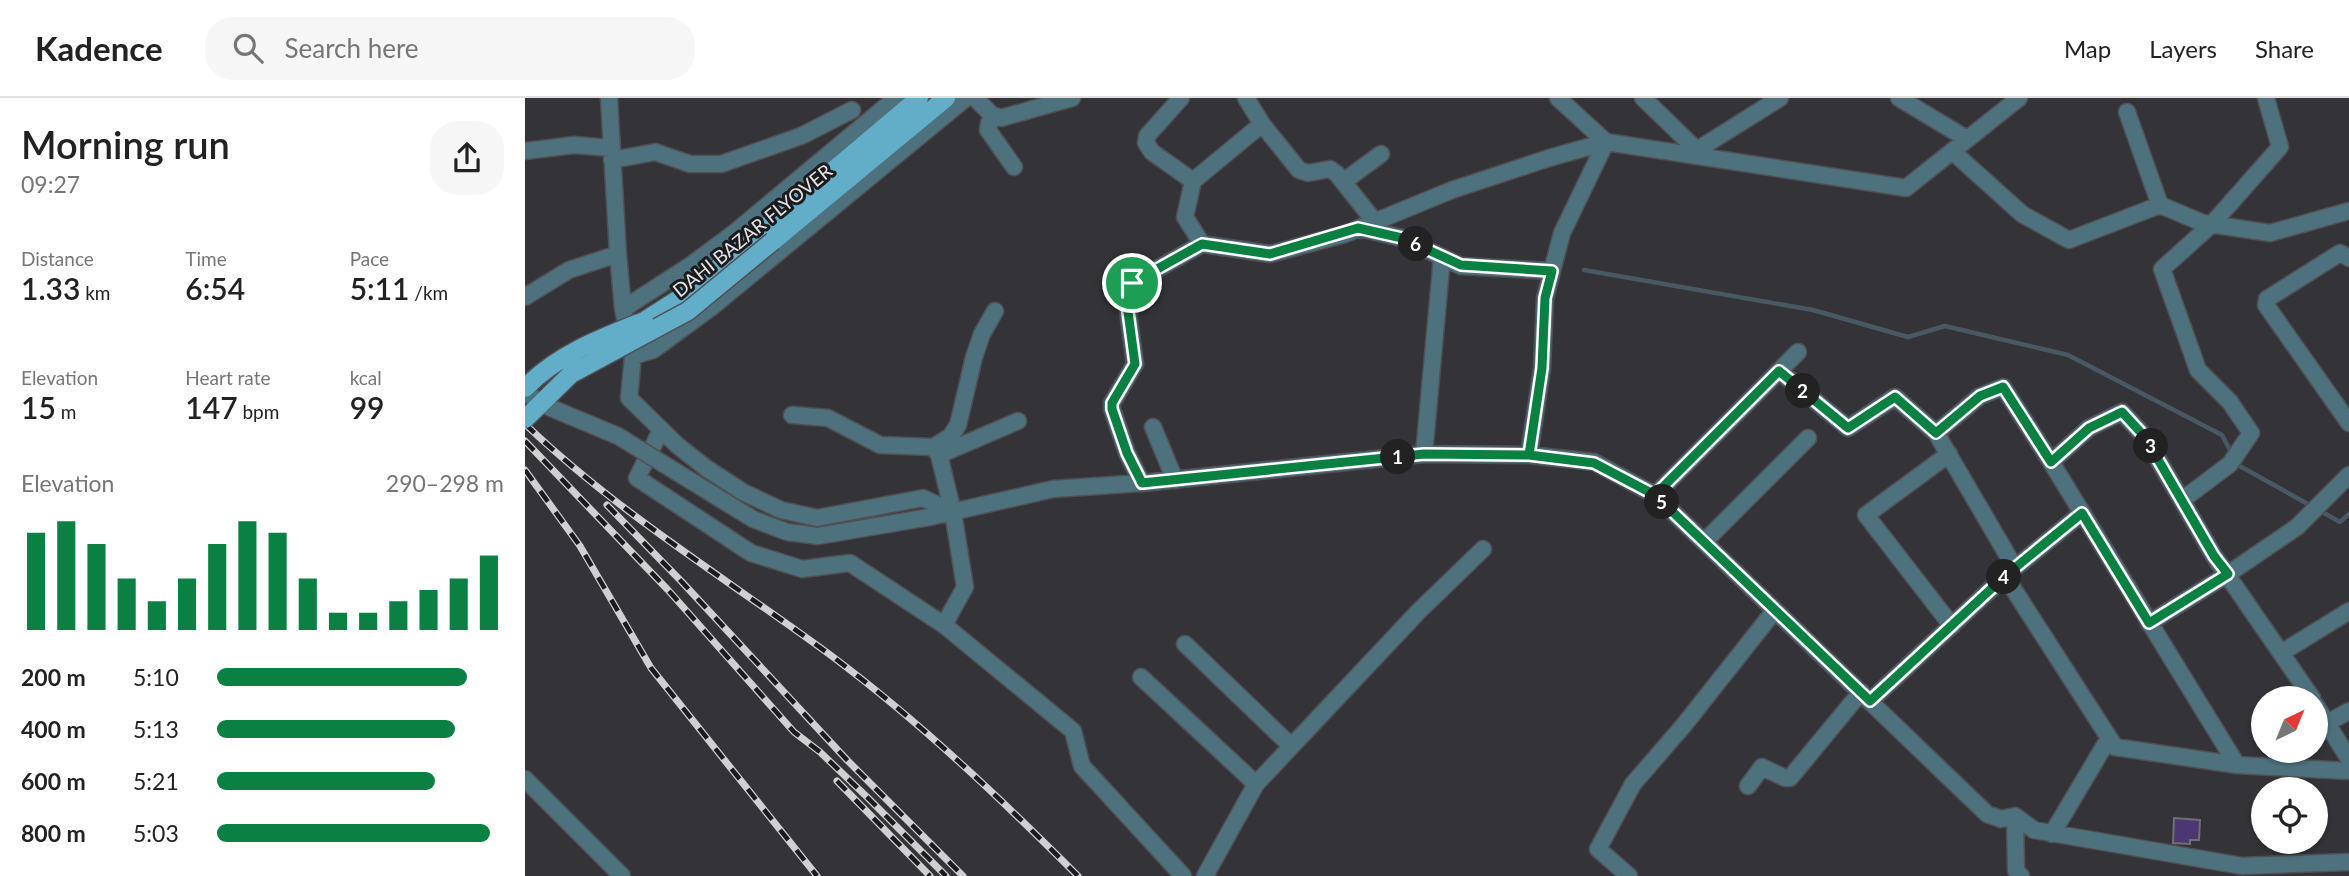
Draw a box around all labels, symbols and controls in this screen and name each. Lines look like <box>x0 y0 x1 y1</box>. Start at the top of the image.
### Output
search box <box>205 17 695 80</box>
text: Kadence <box>35 28 163 68</box>
icon: search <box>229 29 267 67</box>
text: Search here <box>285 32 419 64</box>
text: Map <box>2064 34 2111 63</box>
text: Layers <box>2149 34 2217 63</box>
text: Share <box>2255 34 2314 63</box>
text: Morning run <box>21 121 230 167</box>
button: share <box>430 121 504 195</box>
street label: DAHI BAZAR FLYOVER <box>668 159 836 301</box>
text: 09:27 <box>21 170 80 198</box>
pin: 6 <box>1399 226 1433 262</box>
text: 6 <box>1410 232 1421 255</box>
text: Distance <box>21 247 94 270</box>
text: Time <box>185 247 227 270</box>
text: Pace <box>350 247 389 270</box>
pin <box>1102 253 1162 313</box>
icon: arrive <box>1113 264 1151 302</box>
text: 1.33 <box>21 270 80 306</box>
text: 6:54 <box>185 270 245 306</box>
text: 5:11 <box>350 270 409 306</box>
text: km <box>80 281 110 304</box>
text: /km <box>409 281 448 304</box>
text: Elevation <box>21 366 98 389</box>
text: Heart rate <box>185 366 271 389</box>
text: kcal <box>350 366 382 389</box>
pin: 2 <box>1785 374 1821 408</box>
text: 2 <box>1797 379 1808 402</box>
text: 15 <box>21 389 56 425</box>
text: 147 <box>185 389 238 425</box>
text: 99 <box>350 389 384 425</box>
text: m <box>56 400 76 423</box>
text: bpm <box>238 400 279 423</box>
pin: 3 <box>2133 428 2169 464</box>
text: 3 <box>2145 434 2156 457</box>
pin: 1 <box>1381 440 1415 474</box>
text: 1 <box>1392 445 1403 468</box>
text: Elevation <box>21 469 114 497</box>
text: 290–298 m <box>386 469 504 497</box>
pin: 5 <box>1645 484 1679 520</box>
text: 5 <box>1656 490 1667 513</box>
pin: 4 <box>1987 560 2021 594</box>
text: 4 <box>1998 565 2009 588</box>
text: 200 m <box>21 663 86 691</box>
text: 5:10 <box>133 663 179 691</box>
north arrow <box>2251 686 2327 763</box>
map controls <box>2251 686 2328 854</box>
text: 400 m <box>21 715 86 743</box>
text: 5:13 <box>133 715 179 743</box>
text: 600 m <box>21 767 86 795</box>
text: 5:21 <box>133 767 179 795</box>
button: locate <box>2251 777 2328 854</box>
text: 800 m <box>21 819 86 847</box>
text: 5:03 <box>133 819 179 847</box>

